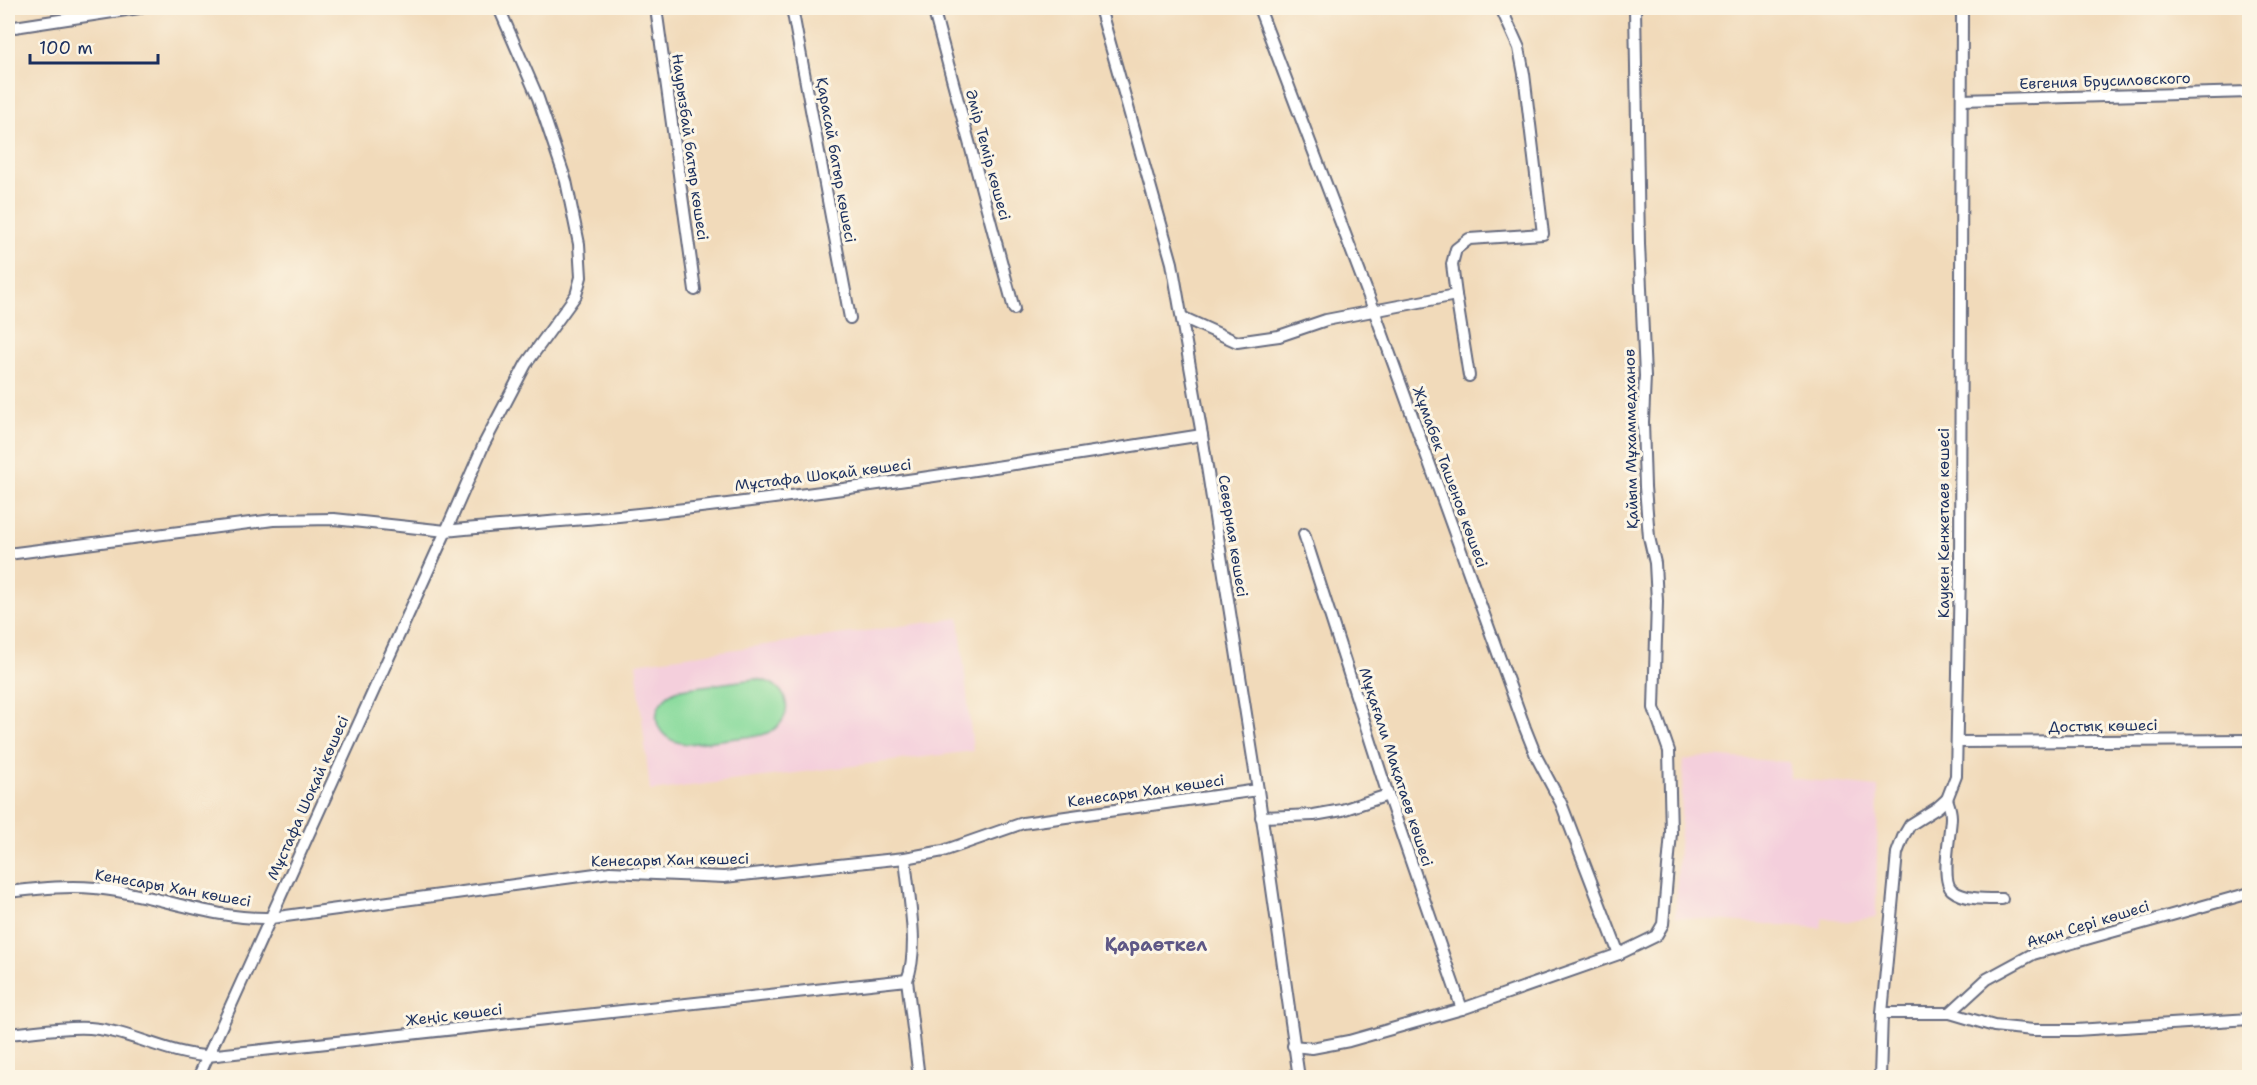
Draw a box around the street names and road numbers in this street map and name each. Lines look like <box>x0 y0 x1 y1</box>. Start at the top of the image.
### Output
street label: Наурызбай батыр көшесі <box>667 52 713 242</box>
street label: Евгения Брусиловского <box>2019 68 2191 94</box>
street label: Қарасай батыр көшесі <box>812 76 860 244</box>
street label: Әмір Темір көшесі <box>961 87 1015 223</box>
street label: Қайым Мұхаммедханов <box>1619 349 1643 529</box>
street label: Жұмабек Ташенов көшесі <box>1408 384 1492 570</box>
street label: Каукен Кенжетаев көшесі <box>1934 428 1954 618</box>
street label: Мұстафа Шоқай көшесі <box>733 454 913 496</box>
street label: Северная көшесі <box>1213 474 1253 598</box>
street label: Мұқағали Мақатаев көшесі <box>1354 665 1438 869</box>
street label: Мұстафа Шоқай көшесі <box>263 713 353 883</box>
street label: Достық көшесі <box>2048 715 2158 737</box>
street label: Кенесары Хан көшесі <box>1066 770 1226 812</box>
street label: Кенесары Хан көшесі <box>591 849 749 871</box>
street label: Кенесары Хан көшесі <box>93 864 253 912</box>
street label: Ақан Сері көшесі <box>2024 896 2152 952</box>
street label: Жеңіс көшесі <box>405 999 503 1031</box>

